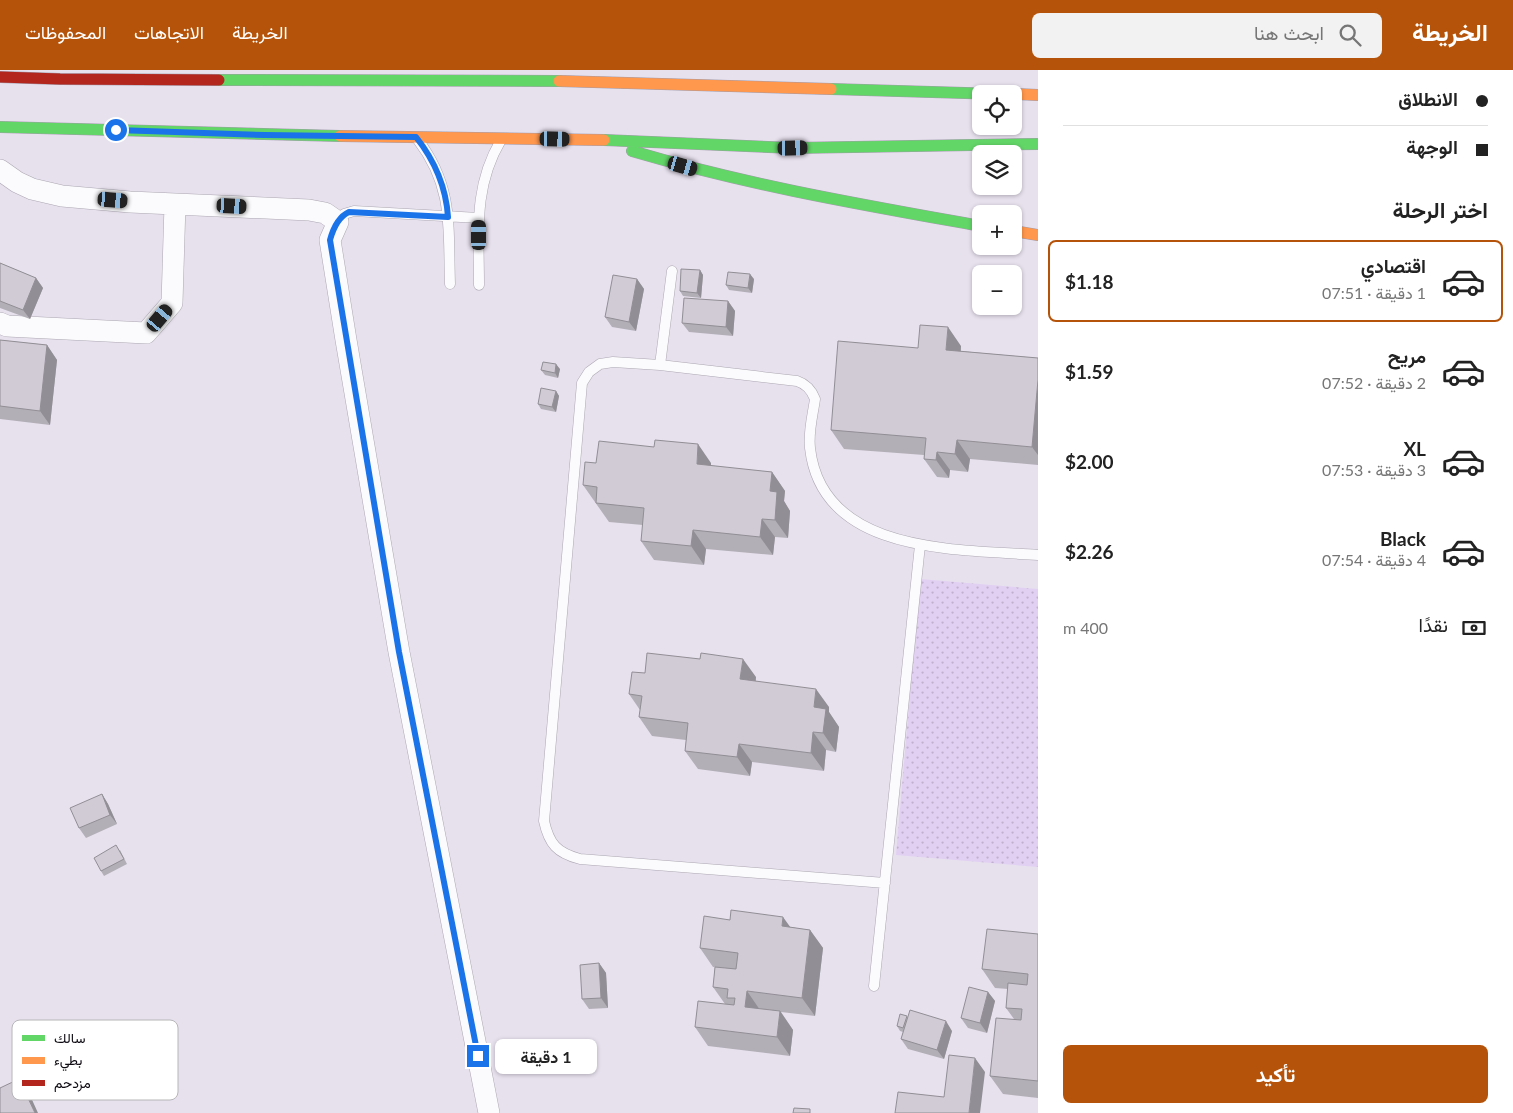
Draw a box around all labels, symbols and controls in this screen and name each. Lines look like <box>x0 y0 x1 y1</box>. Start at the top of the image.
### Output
search box <box>1032 13 1382 58</box>
text: الخريطة <box>1412 17 1488 46</box>
text: المحفوظات <box>25 21 106 43</box>
text: الاتجاهات <box>134 21 204 43</box>
text: الخريطة <box>232 21 288 43</box>
text: ابحث هنا <box>1254 21 1324 44</box>
icon: search <box>1336 21 1364 49</box>
map controls <box>972 85 1022 315</box>
button: locate <box>972 85 1022 135</box>
text: الانطلاق <box>1398 87 1458 110</box>
route start <box>105 119 127 141</box>
car <box>539 131 570 147</box>
text: الوجهة <box>1406 135 1458 158</box>
car <box>777 140 808 156</box>
button: layers <box>972 145 1022 195</box>
car <box>666 155 699 177</box>
car <box>97 191 128 209</box>
text: اختر الرحلة <box>1392 196 1488 223</box>
car <box>216 198 247 214</box>
button: + <box>972 205 1022 255</box>
car <box>471 220 486 250</box>
text: اقتصادي <box>1361 254 1426 277</box>
icon: car <box>1441 259 1486 304</box>
button: − <box>972 265 1022 315</box>
text: $1.18 <box>1065 270 1114 293</box>
text: 1 دقيقة · 07:51 <box>1322 283 1426 302</box>
car <box>144 302 175 334</box>
text: مريح <box>1388 344 1426 367</box>
icon: car <box>1441 349 1486 394</box>
text: $1.59 <box>1065 360 1114 383</box>
text: 2 دقيقة · 07:52 <box>1322 373 1426 392</box>
text: XL <box>1403 437 1426 460</box>
icon: car <box>1441 439 1486 484</box>
text: $2.00 <box>1065 450 1114 473</box>
text: 3 دقيقة · 07:53 <box>1322 460 1426 479</box>
text: Black <box>1380 527 1426 550</box>
icon: car <box>1441 529 1486 574</box>
text: $2.26 <box>1065 540 1114 563</box>
text: 4 دقيقة · 07:54 <box>1322 550 1426 569</box>
text: نقدًا <box>1419 613 1448 636</box>
icon: cash <box>1460 614 1488 642</box>
text: 400 m <box>1063 618 1108 637</box>
legend <box>12 1020 178 1100</box>
text: سالك <box>54 1029 85 1046</box>
callout: 1 دقيقة <box>496 1038 598 1074</box>
route end <box>467 1045 489 1067</box>
button: تأكيد <box>1063 1045 1488 1103</box>
text: 1 دقيقة <box>521 1047 571 1066</box>
text: بطيء <box>54 1051 82 1072</box>
text: مزدحم <box>54 1074 91 1092</box>

